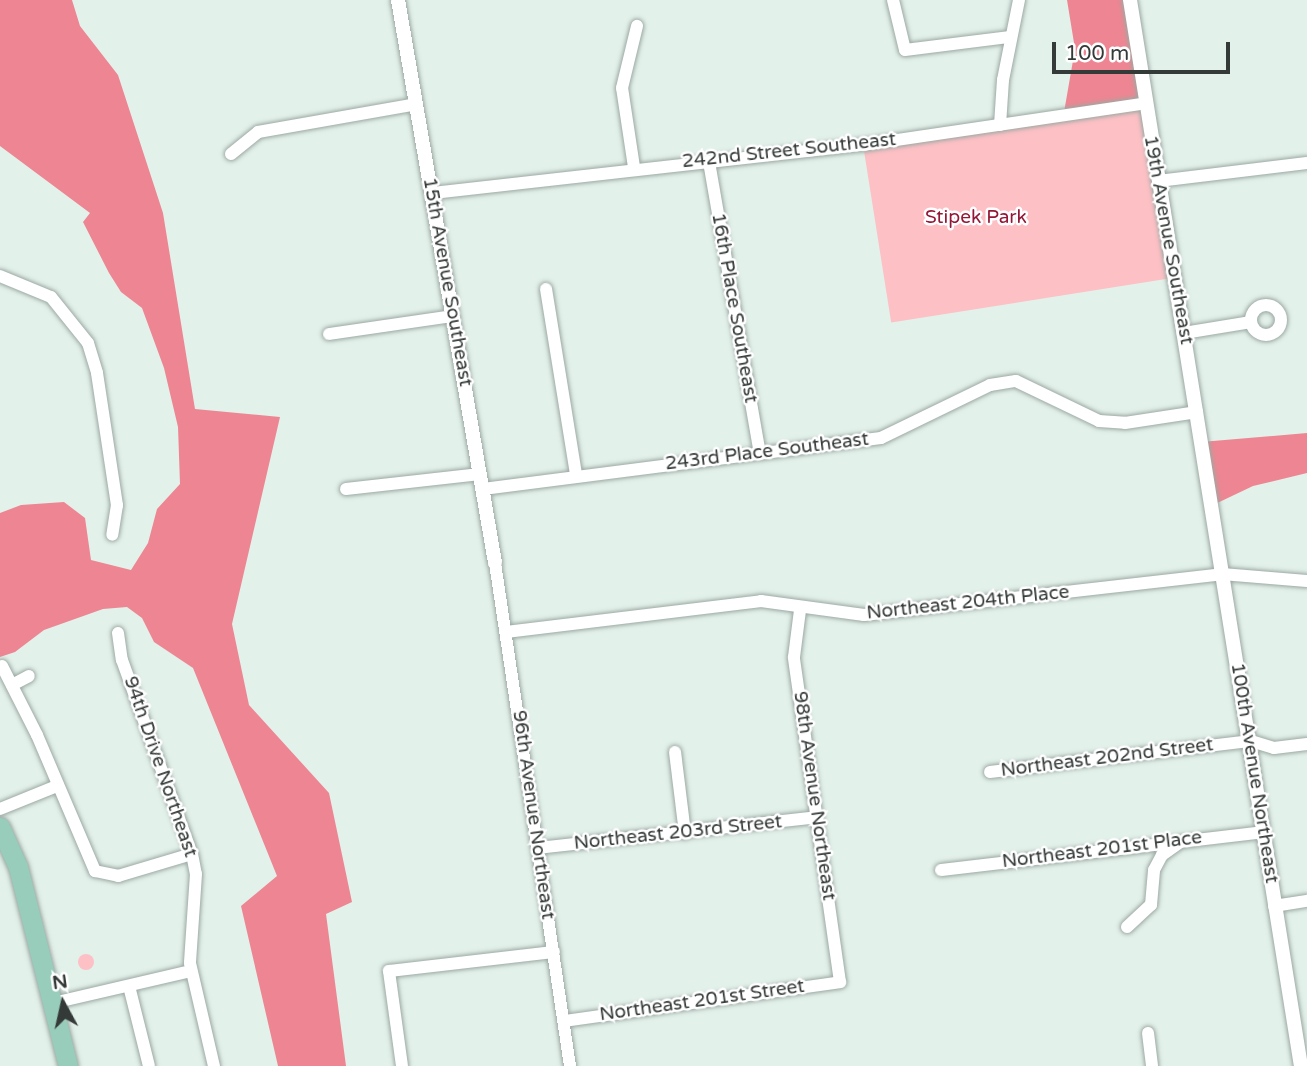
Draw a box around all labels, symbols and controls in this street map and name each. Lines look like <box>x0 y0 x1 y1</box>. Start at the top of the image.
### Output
scale bar <box>1055 28 1234 72</box>
text: 100 m <box>1065 41 1129 66</box>
street label: 242nd Street Southeast <box>681 128 897 174</box>
street label: 19th Avenue Southeast <box>1138 134 1198 346</box>
street label: 15th Avenue Southeast <box>417 176 477 388</box>
park label: Stipek Park <box>925 207 1027 229</box>
street label: 16th Place Southeast <box>706 211 762 405</box>
street label: 243rd Place Southeast <box>664 428 870 476</box>
street label: Northeast 204th Place <box>865 581 1071 625</box>
street label: 100th Avenue Northeast <box>1225 661 1283 885</box>
street label: 94th Drive Northeast <box>118 674 202 860</box>
street label: 98th Avenue Northeast <box>788 690 840 902</box>
street label: 96th Avenue Northeast <box>507 709 559 921</box>
street label: Northeast 202nd Street <box>999 734 1215 782</box>
street label: Northeast 203rd Street <box>573 811 783 855</box>
street label: Northeast 201st Place <box>1001 826 1203 874</box>
north arrow <box>28 968 98 1038</box>
text: N <box>51 970 69 994</box>
street label: Northeast 201st Street <box>598 975 806 1027</box>

